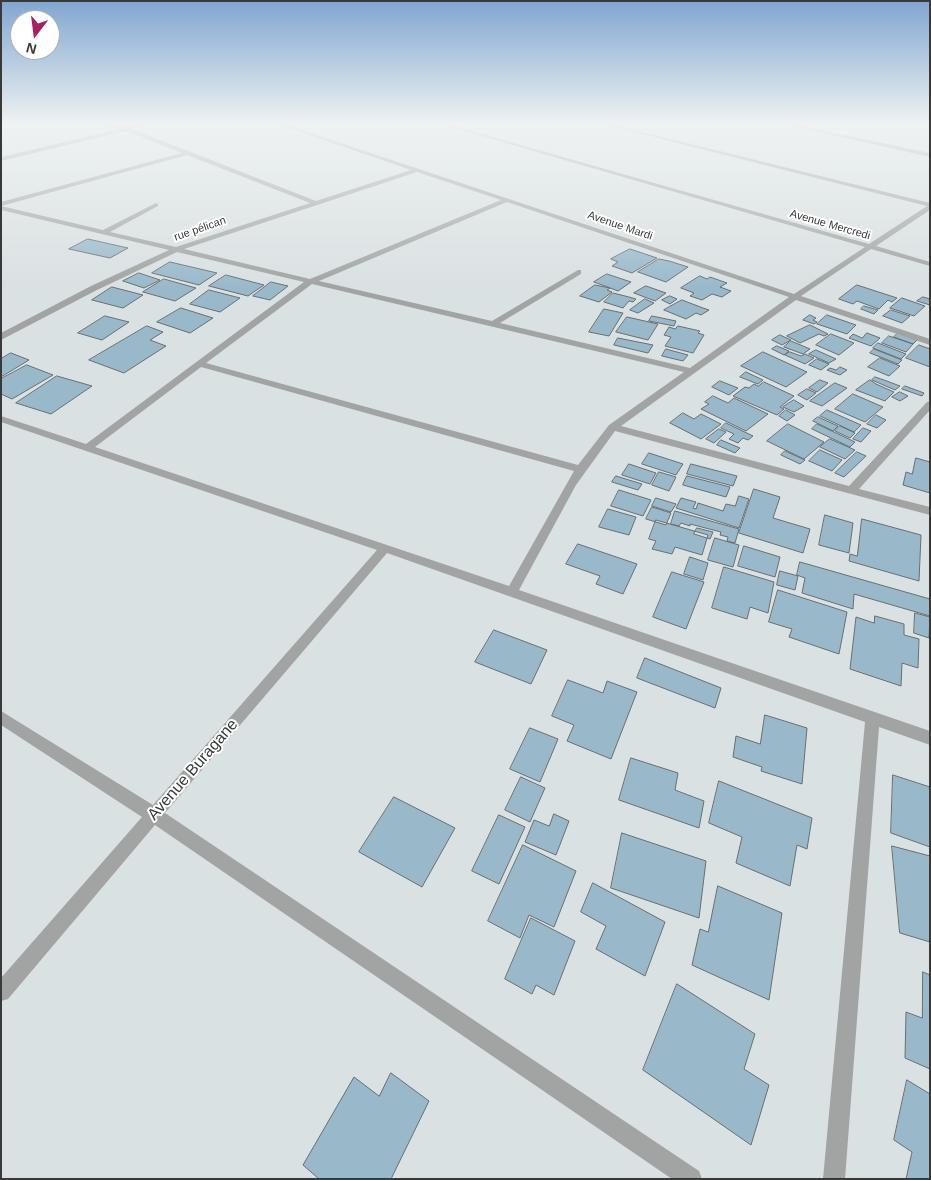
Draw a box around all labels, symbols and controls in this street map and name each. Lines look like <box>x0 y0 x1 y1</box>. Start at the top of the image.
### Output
north arrow <box>10 10 60 60</box>
text: N <box>24 39 38 58</box>
street label: Avenue Mercredi <box>788 207 872 243</box>
street label: Avenue Mardi <box>586 209 654 243</box>
street label: rue pélican <box>172 214 228 244</box>
street label: Avenue Buragane <box>144 715 242 825</box>

